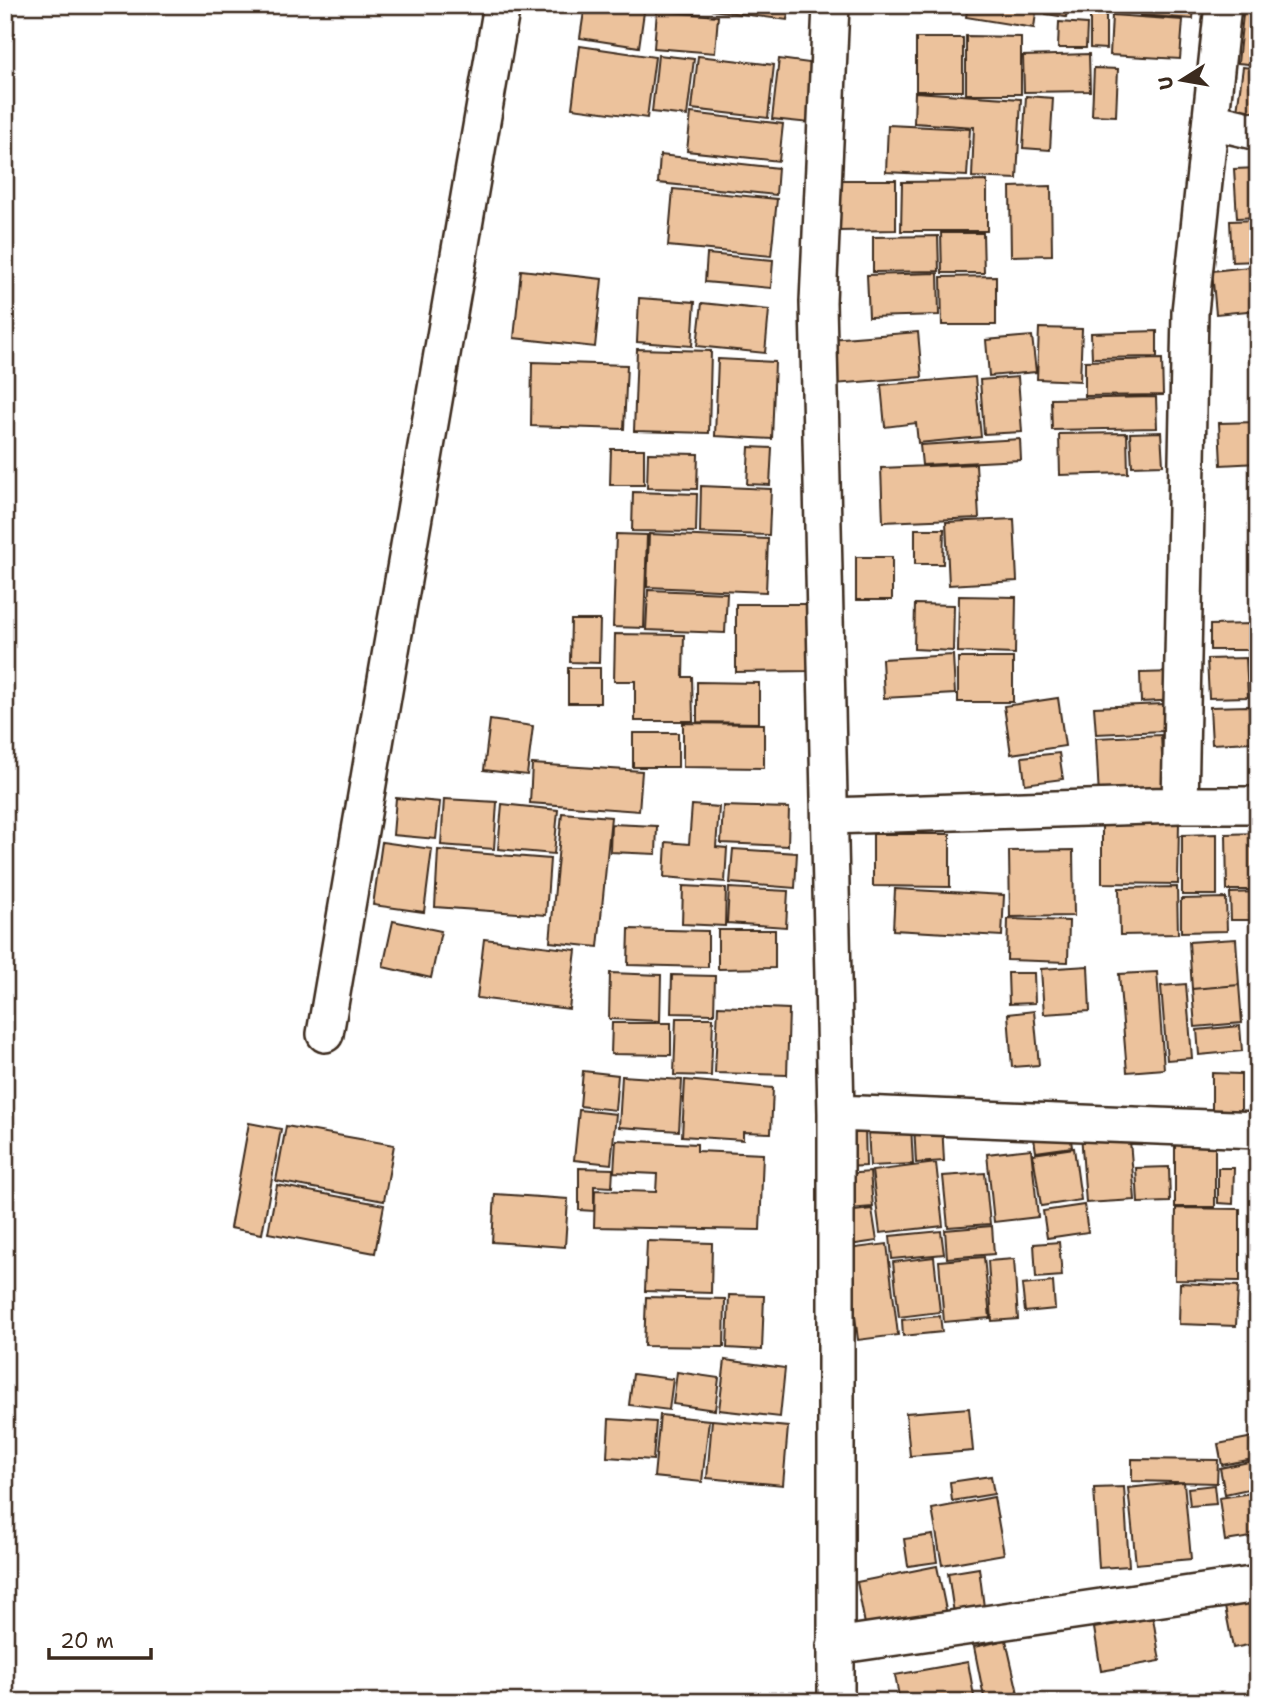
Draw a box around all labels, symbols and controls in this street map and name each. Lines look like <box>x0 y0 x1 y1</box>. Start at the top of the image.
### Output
north arrow <box>1148 46 1218 116</box>
text: U <box>1152 74 1179 92</box>
scale bar <box>49 1616 150 1660</box>
text: 20 m <box>60 1627 114 1655</box>

